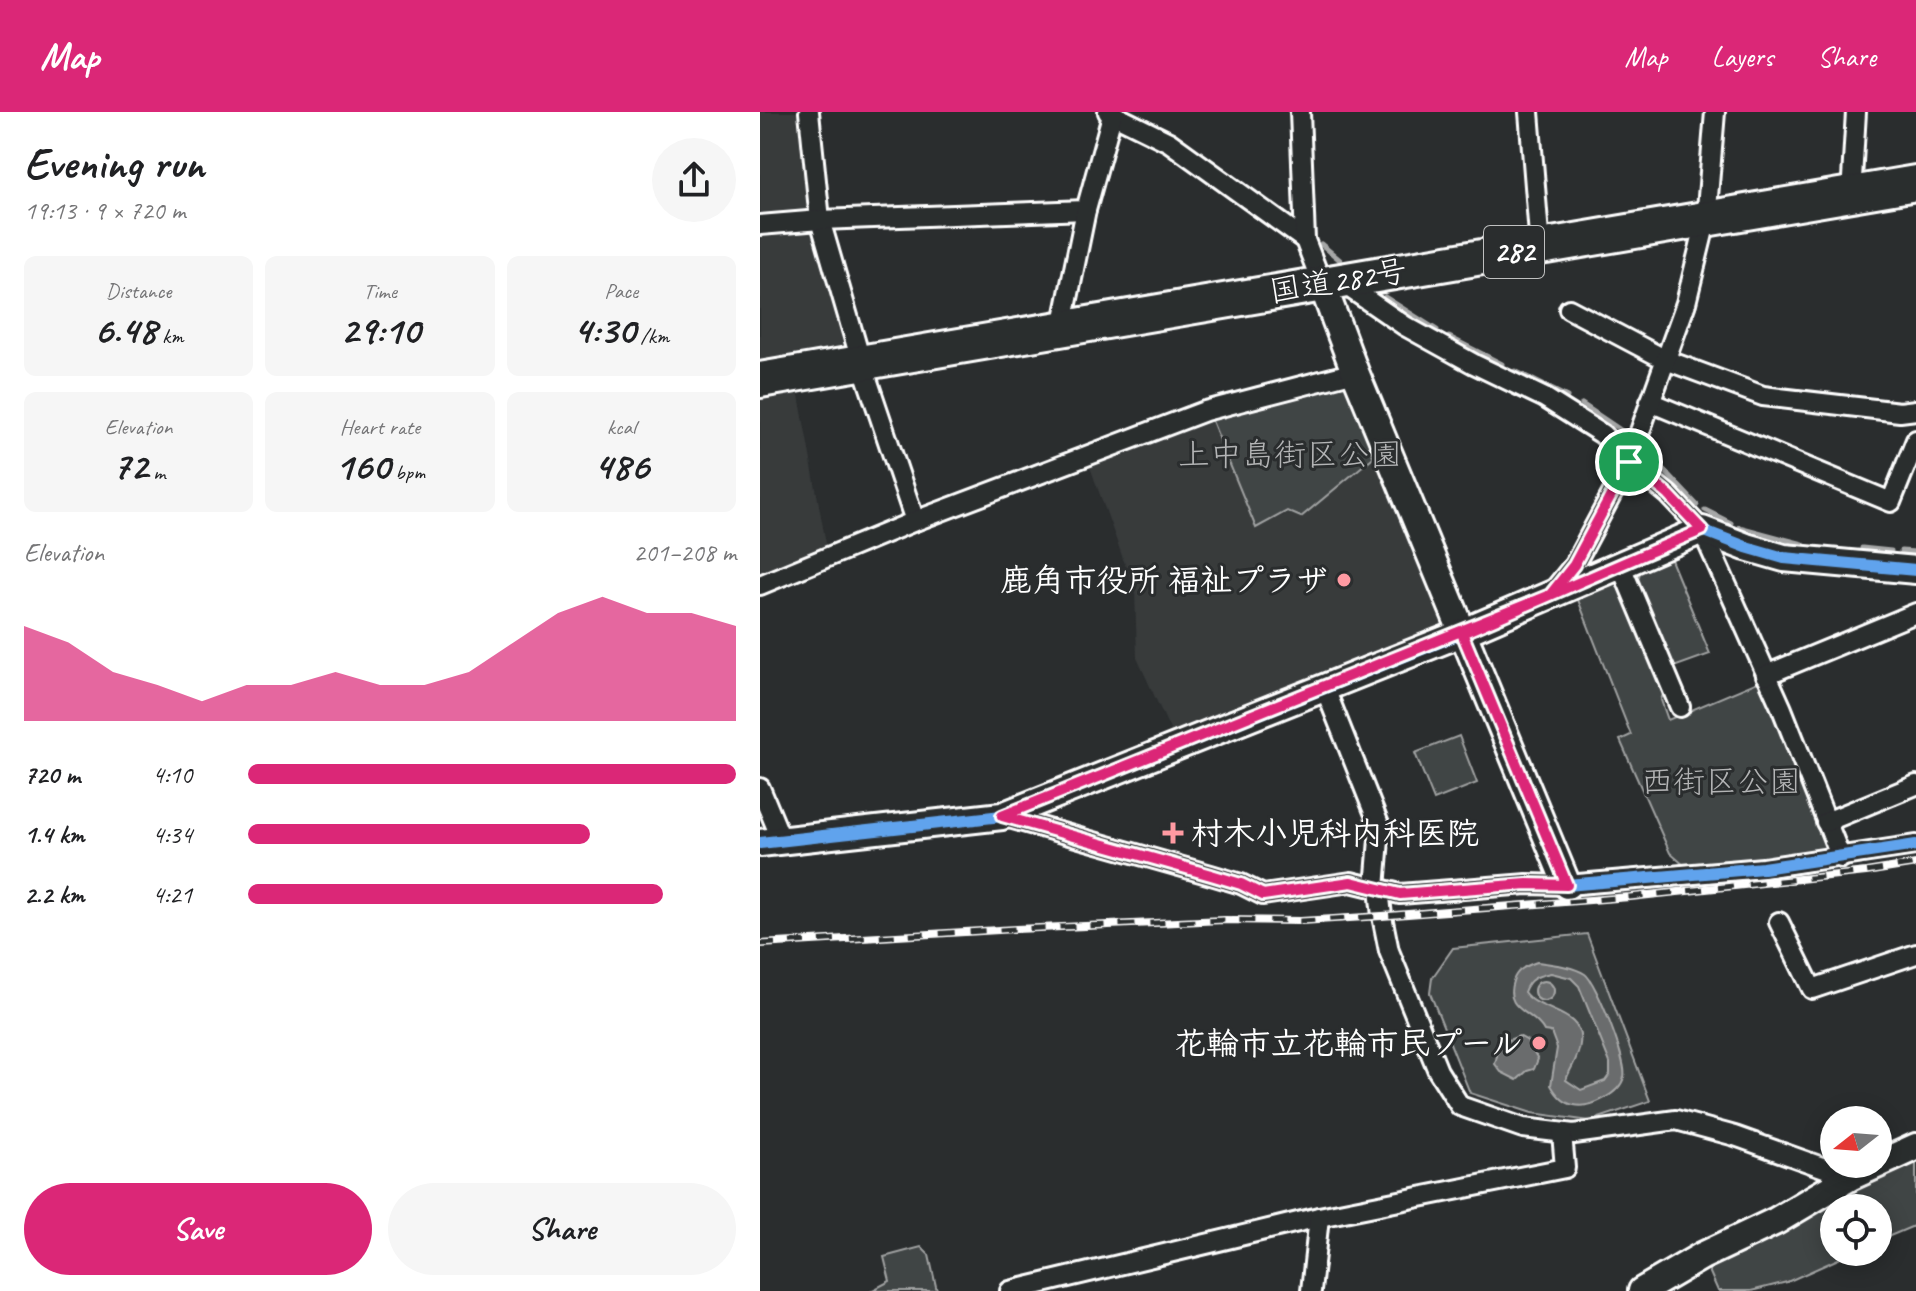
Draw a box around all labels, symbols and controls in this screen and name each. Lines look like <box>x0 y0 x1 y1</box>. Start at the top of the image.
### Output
text: Map <box>40 33 99 80</box>
text: Map <box>1625 39 1668 74</box>
text: Layers <box>1712 39 1773 74</box>
text: Share <box>1817 39 1876 74</box>
text: Evening run <box>24 136 204 191</box>
button: share <box>652 138 736 222</box>
text: 19:13 · 9 × 720 m <box>24 194 185 227</box>
road number: 282 <box>1484 226 1544 278</box>
street label: 国道282号 <box>1266 250 1410 312</box>
text: Distance <box>106 277 171 305</box>
text: Time <box>363 277 397 305</box>
text: Pace <box>604 277 638 305</box>
text: 6.48 <box>94 305 157 355</box>
text: 29:10 <box>340 305 420 355</box>
text: 4:30 <box>573 305 635 355</box>
text: km <box>157 322 183 350</box>
text: /km <box>635 322 669 350</box>
text: Elevation <box>105 413 173 441</box>
text: Heart rate <box>340 413 420 441</box>
text: kcal <box>607 413 636 441</box>
pin <box>1595 428 1663 496</box>
park label: 上中島街区公園 <box>1178 434 1402 475</box>
icon: arrive <box>1607 440 1651 484</box>
text: 72 <box>112 441 148 491</box>
text: 160 <box>335 441 390 491</box>
text: 486 <box>594 441 649 491</box>
text: m <box>148 458 165 486</box>
text: bpm <box>390 458 425 486</box>
text: Elevation <box>24 536 104 569</box>
text: 201–208 m <box>633 536 736 569</box>
place label: 鹿角市役所 福祉プラザ <box>1000 560 1328 601</box>
marker: 鹿角市役所 福祉プラザ <box>1335 571 1353 589</box>
text: 720 m <box>24 758 80 791</box>
text: 4:10 <box>152 758 192 791</box>
park label: 西街区公園 <box>1641 761 1801 802</box>
place label: 村木小児科内科医院 <box>1191 813 1479 854</box>
text: 1.4 km <box>24 818 84 851</box>
text: 4:34 <box>152 818 192 851</box>
marker: 村木小児科内科医院 <box>1162 822 1184 844</box>
text: 2.2 km <box>24 878 84 911</box>
text: 4:21 <box>152 878 192 911</box>
place label: 花輪市立花輪市民プール <box>1174 1023 1523 1064</box>
marker: 花輪市立花輪市民プール <box>1530 1034 1548 1052</box>
north arrow <box>1820 1106 1892 1178</box>
map controls <box>1820 1106 1892 1266</box>
button: Save <box>24 1183 372 1275</box>
button: Share <box>388 1183 736 1275</box>
button: locate <box>1820 1194 1892 1266</box>

